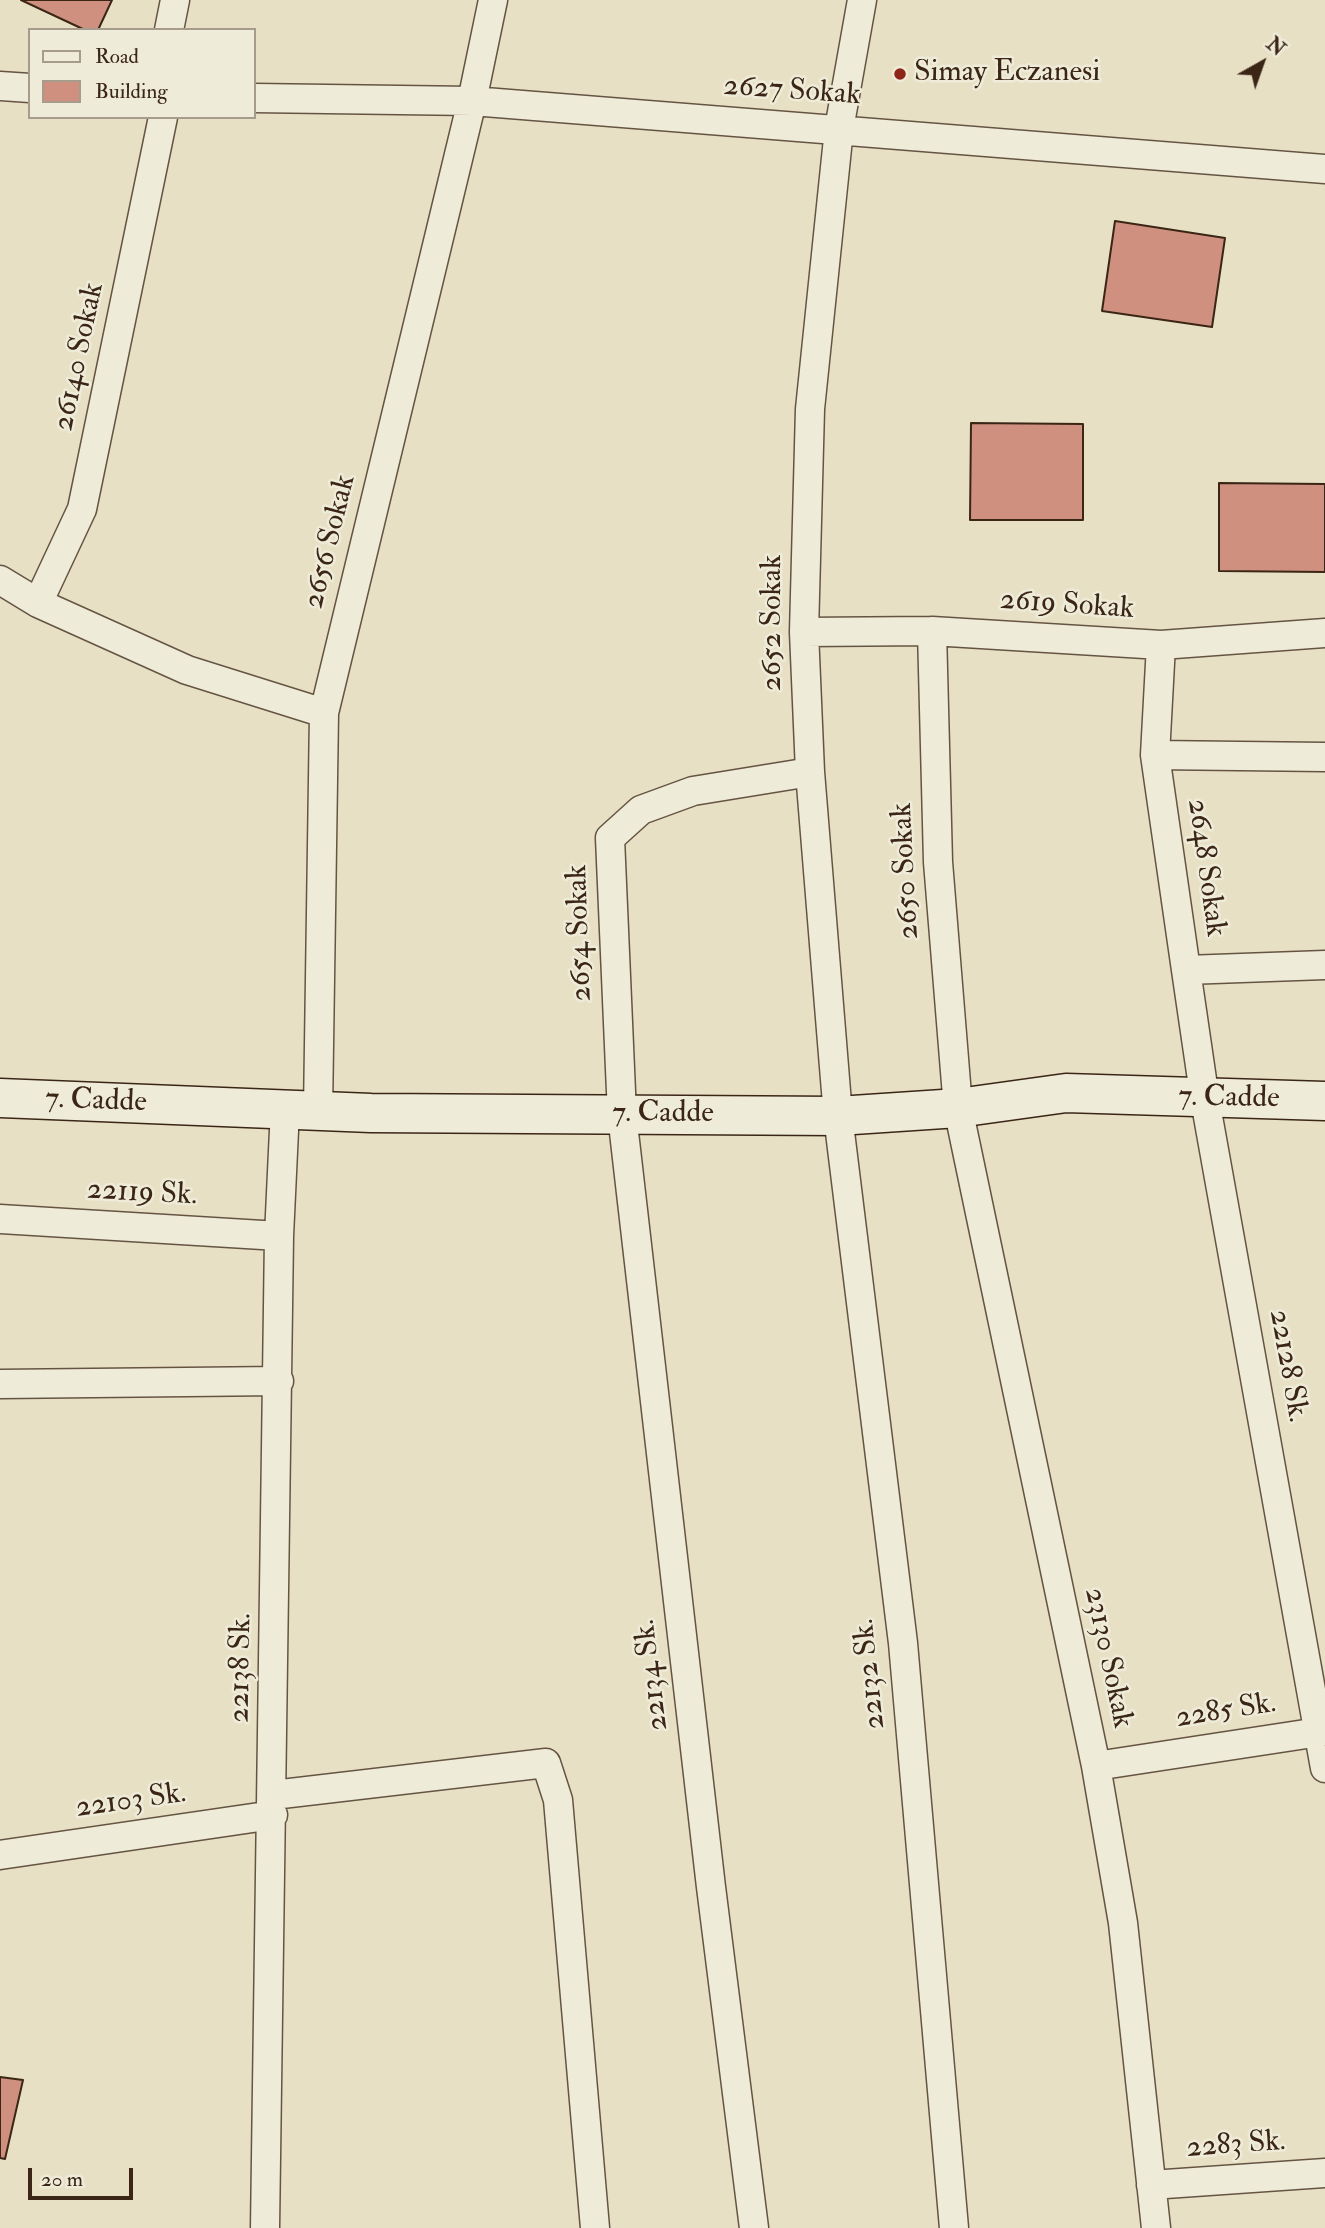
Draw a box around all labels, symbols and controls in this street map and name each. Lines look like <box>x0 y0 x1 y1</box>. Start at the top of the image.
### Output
legend <box>28 28 256 119</box>
north arrow <box>1227 28 1297 98</box>
text: N <box>1261 32 1290 62</box>
text: Road <box>95 43 139 70</box>
place label: Simay Eczanesi <box>914 56 1100 92</box>
marker: Simay Eczanesi <box>892 66 908 82</box>
street label: 2627 Sokak <box>722 69 862 115</box>
text: Building <box>95 78 168 105</box>
street label: 26140 Sokak <box>47 280 113 434</box>
street label: 2656 Sokak <box>297 471 365 613</box>
street label: 2652 Sokak <box>756 555 792 691</box>
street label: 2619 Sokak <box>999 583 1135 629</box>
street label: 2648 Sokak <box>1178 797 1232 939</box>
street label: 2650 Sokak <box>885 802 929 940</box>
street label: 2654 Sokak <box>561 864 601 1002</box>
street label: 7. Cadde <box>1178 1080 1280 1118</box>
street label: 7. Cadde <box>45 1082 147 1122</box>
street label: 7. Cadde <box>612 1097 714 1133</box>
street label: 22119 Sk. <box>86 1173 198 1215</box>
street label: 22128 Sk. <box>1259 1307 1315 1425</box>
street label: 23130 Sokak <box>1075 1585 1139 1731</box>
street label: 22138 Sk. <box>223 1613 261 1723</box>
street label: 22134 Sk. <box>628 1617 678 1733</box>
street label: 22132 Sk. <box>847 1617 895 1731</box>
street label: 2285 Sk. <box>1173 1686 1279 1738</box>
street label: 22103 Sk. <box>74 1776 188 1828</box>
street label: 2283 Sk. <box>1185 2125 1287 2167</box>
scale bar <box>32 2154 136 2198</box>
text: 20 m <box>41 2166 83 2193</box>

